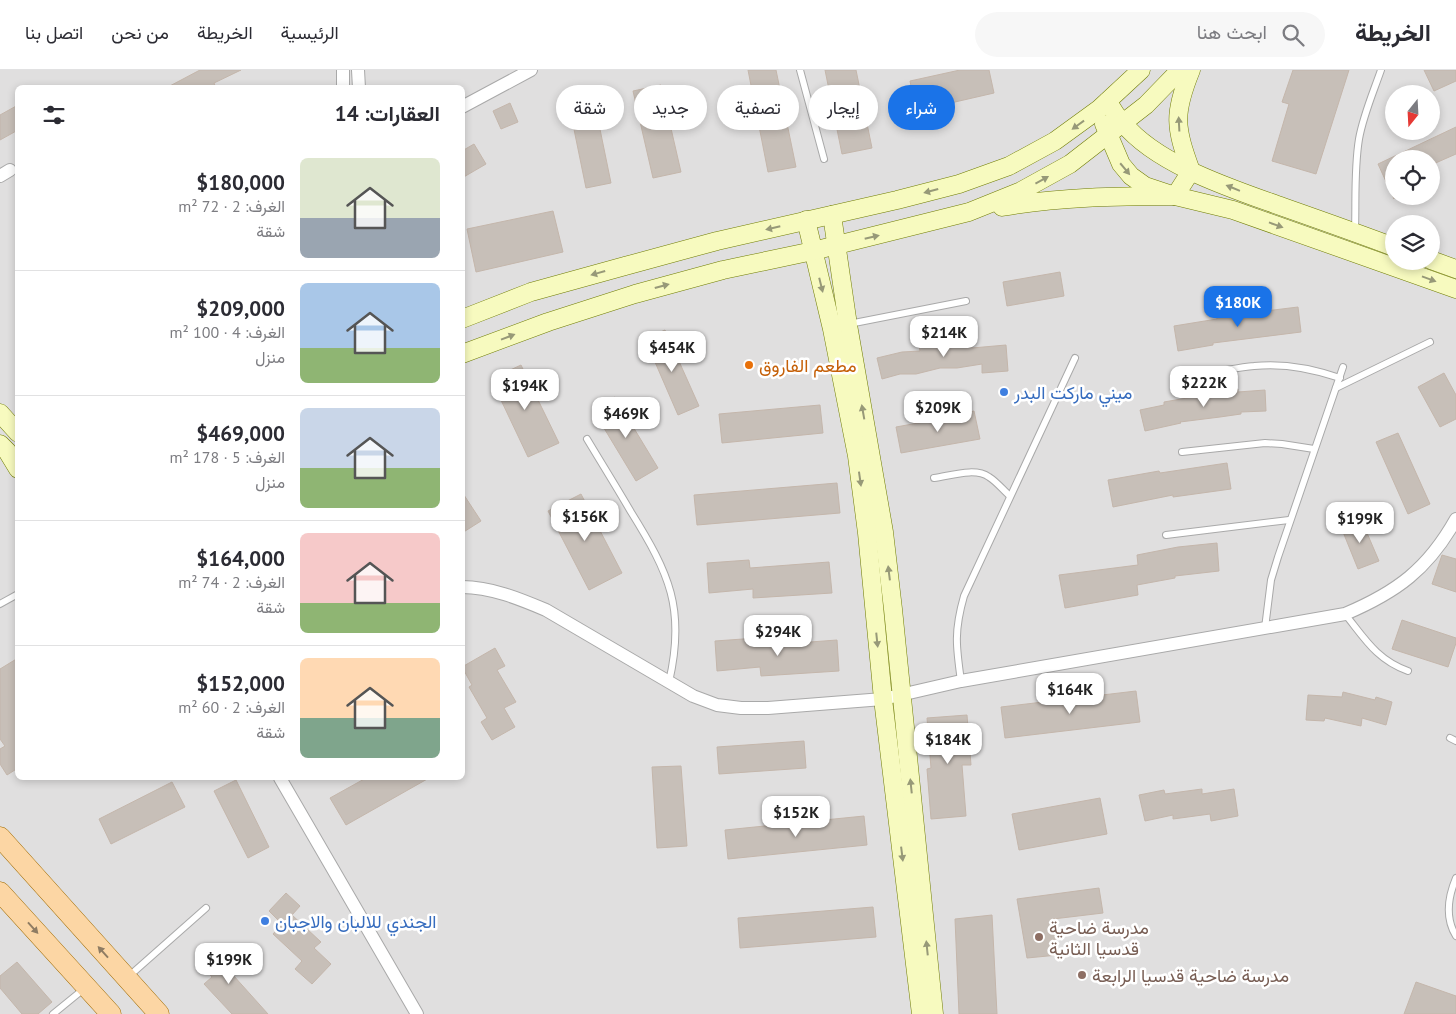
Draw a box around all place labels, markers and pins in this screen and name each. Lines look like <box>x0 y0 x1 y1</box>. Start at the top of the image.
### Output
pin: $180K <box>1203 286 1273 328</box>
pin: $214K <box>909 316 979 358</box>
pin: $454K <box>637 330 707 373</box>
place label: مطعم الفاروق <box>759 354 857 378</box>
marker: مطعم الفاروق <box>743 359 755 371</box>
pin: $222K <box>1169 366 1239 408</box>
pin: $194K <box>490 368 560 411</box>
place label: ميني ماركت البدر <box>1013 381 1132 408</box>
marker: ميني ماركت البدر <box>998 386 1010 398</box>
pin: $209K <box>903 390 973 433</box>
pin: $469K <box>591 396 661 439</box>
pin: $156K <box>550 500 620 542</box>
pin: $199K <box>1325 502 1395 544</box>
pin: $294K <box>743 614 813 657</box>
pin: $164K <box>1035 672 1105 715</box>
pin: $184K <box>913 722 983 765</box>
pin: $152K <box>761 796 831 838</box>
place label: الجندي للالبان والاجبان <box>275 910 437 937</box>
marker: الجندي للالبان والاجبان <box>259 915 271 927</box>
place label: مدرسة ضاحية قدسيا الثانية <box>1049 916 1149 960</box>
marker: مدرسة ضاحية قدسيا الثانية <box>1033 931 1045 943</box>
pin: $199K <box>194 942 264 985</box>
place label: مدرسة ضاحية قدسيا الرابعة <box>1092 964 1289 987</box>
marker: مدرسة ضاحية قدسيا الرابعة <box>1076 969 1088 981</box>

